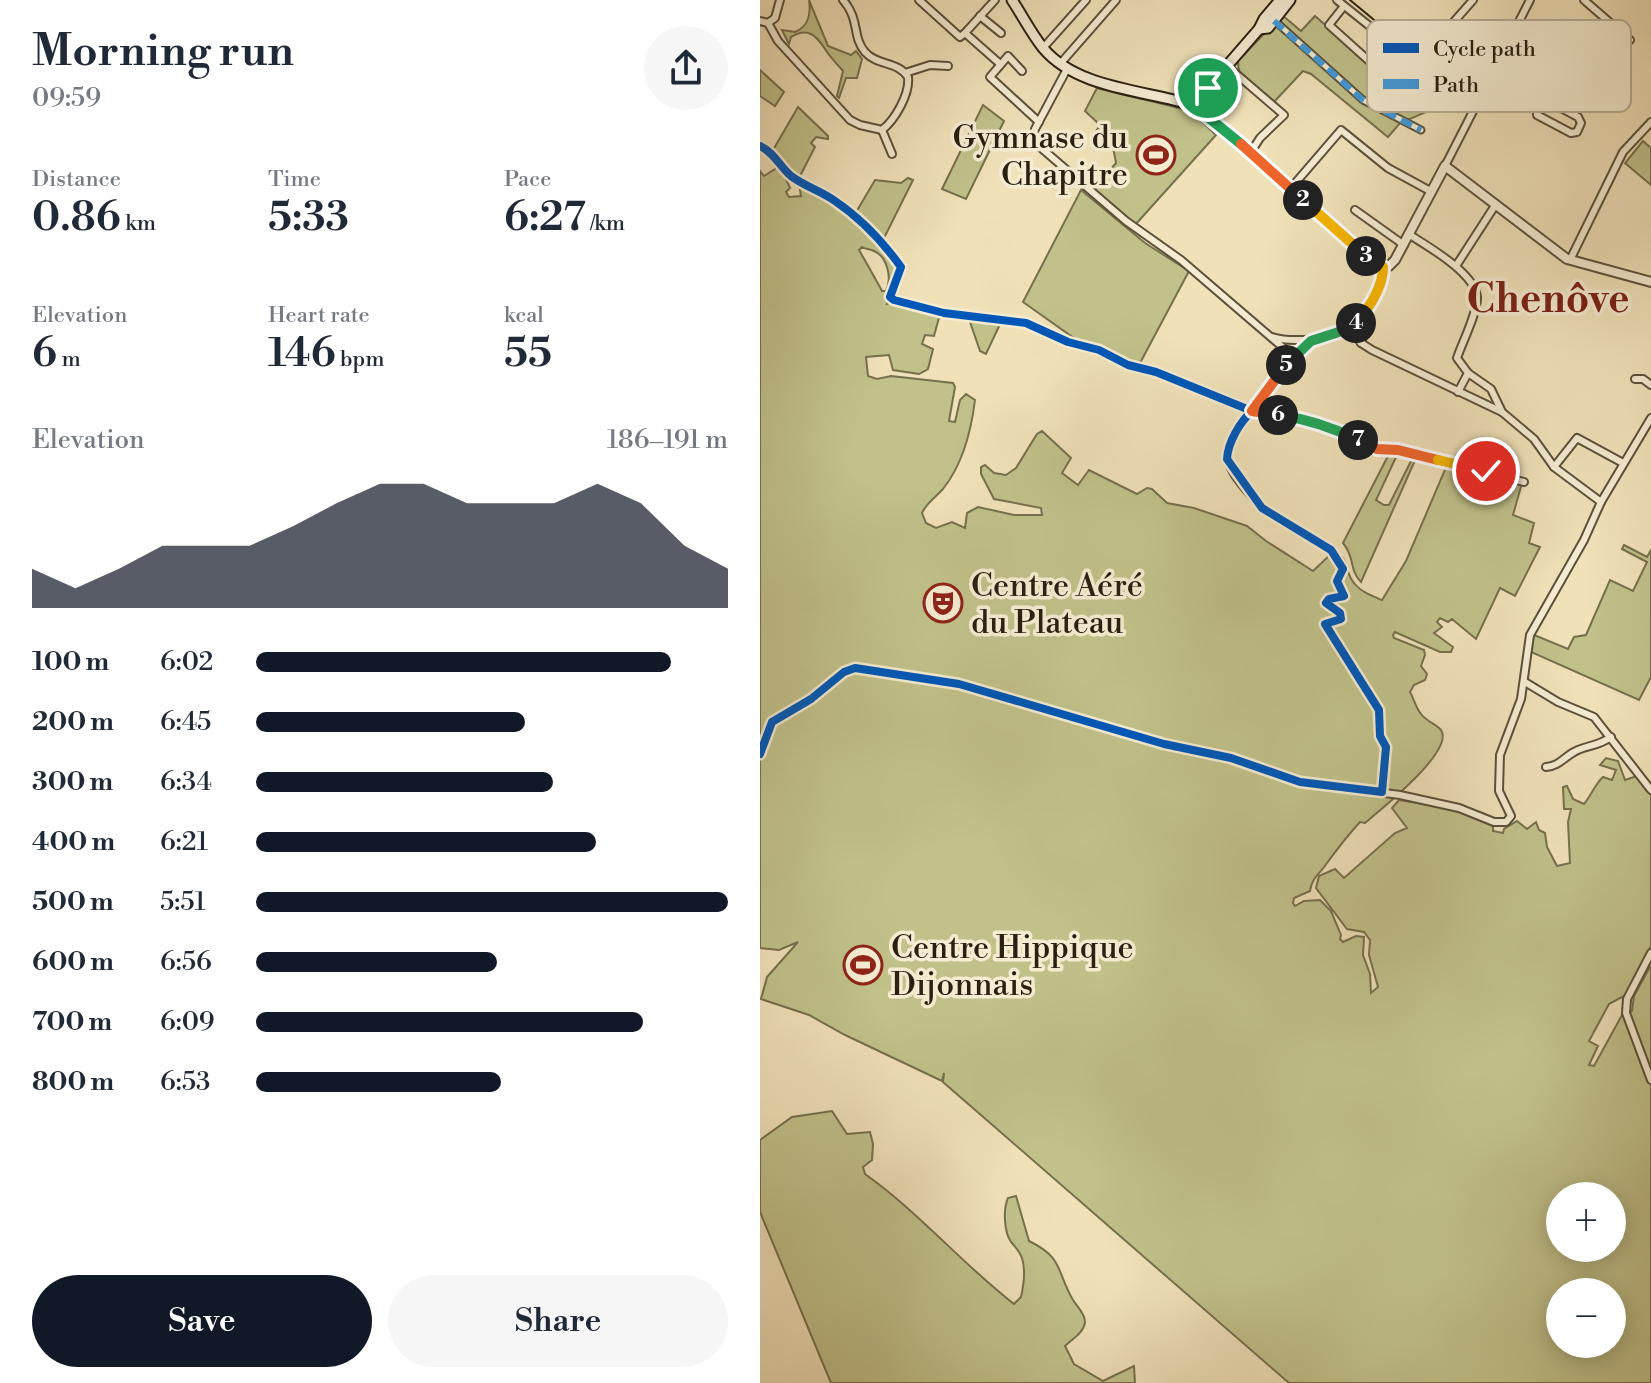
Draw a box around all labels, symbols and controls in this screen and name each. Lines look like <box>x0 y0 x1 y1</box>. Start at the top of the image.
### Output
legend <box>1367 20 1631 112</box>
text: Morning run <box>32 24 294 79</box>
button: share <box>644 26 728 110</box>
text: Cycle path <box>1433 36 1536 63</box>
pin <box>1174 54 1242 122</box>
icon: arrive <box>1186 66 1230 110</box>
text: Path <box>1433 72 1479 99</box>
text: 09:59 <box>32 82 101 114</box>
place label: Gymnase du Chapitre <box>952 118 1128 195</box>
sports icon: Gymnase du Chapitre <box>1135 134 1177 176</box>
text: Distance <box>32 166 121 193</box>
text: Time <box>268 166 321 193</box>
text: Pace <box>504 166 551 193</box>
pin: 2 <box>1283 180 1323 220</box>
text: 2 <box>1296 186 1310 213</box>
text: 0.86 <box>32 193 121 243</box>
text: 5:33 <box>268 193 349 243</box>
text: 6:27 <box>504 193 586 243</box>
text: km <box>121 210 156 237</box>
text: /km <box>586 210 625 237</box>
pin: 3 <box>1346 236 1386 276</box>
text: 3 <box>1359 242 1373 269</box>
district label: Chenôve <box>1467 275 1629 325</box>
text: Elevation <box>32 302 127 329</box>
text: Heart rate <box>268 302 370 329</box>
text: kcal <box>504 302 544 329</box>
pin: 4 <box>1336 303 1376 343</box>
text: 4 <box>1349 309 1363 336</box>
text: 6 <box>32 329 57 379</box>
text: 146 <box>268 329 336 379</box>
text: 55 <box>504 329 552 379</box>
pin: 5 <box>1266 345 1306 385</box>
text: m <box>57 346 81 373</box>
text: bpm <box>336 346 385 373</box>
text: 5 <box>1279 351 1293 378</box>
pin: 6 <box>1258 395 1298 435</box>
text: 6 <box>1271 401 1285 428</box>
pin: 7 <box>1338 420 1378 460</box>
text: Elevation <box>32 424 145 456</box>
text: 186–191 m <box>607 424 728 456</box>
text: 7 <box>1352 426 1364 453</box>
pin <box>1452 437 1520 505</box>
icon: check <box>1464 449 1508 493</box>
place label: Centre Aéré du Plateau <box>971 566 1143 643</box>
theatre icon: Centre Aéré du Plateau <box>922 582 964 624</box>
text: 100 m <box>32 646 109 678</box>
text: 6:02 <box>160 646 213 678</box>
text: 200 m <box>32 706 114 738</box>
text: 6:45 <box>160 706 211 738</box>
text: 300 m <box>32 766 113 798</box>
text: 6:34 <box>160 766 212 798</box>
text: 400 m <box>32 826 115 858</box>
text: 6:21 <box>160 826 208 858</box>
text: 500 m <box>32 886 114 918</box>
text: 5:51 <box>160 886 206 918</box>
place label: Centre Hippique Dijonnais <box>891 928 1134 1005</box>
sports icon: Centre Hippique Dijonnais <box>842 944 884 986</box>
text: 600 m <box>32 946 114 978</box>
text: 6:56 <box>160 946 212 978</box>
text: 700 m <box>32 1006 112 1038</box>
text: 6:09 <box>160 1006 215 1038</box>
text: 800 m <box>32 1066 114 1098</box>
text: 6:53 <box>160 1066 210 1098</box>
map controls <box>1546 1182 1626 1358</box>
button: + <box>1546 1182 1626 1262</box>
button: Save <box>32 1275 372 1367</box>
button: Share <box>388 1275 728 1367</box>
button: − <box>1546 1278 1626 1358</box>

